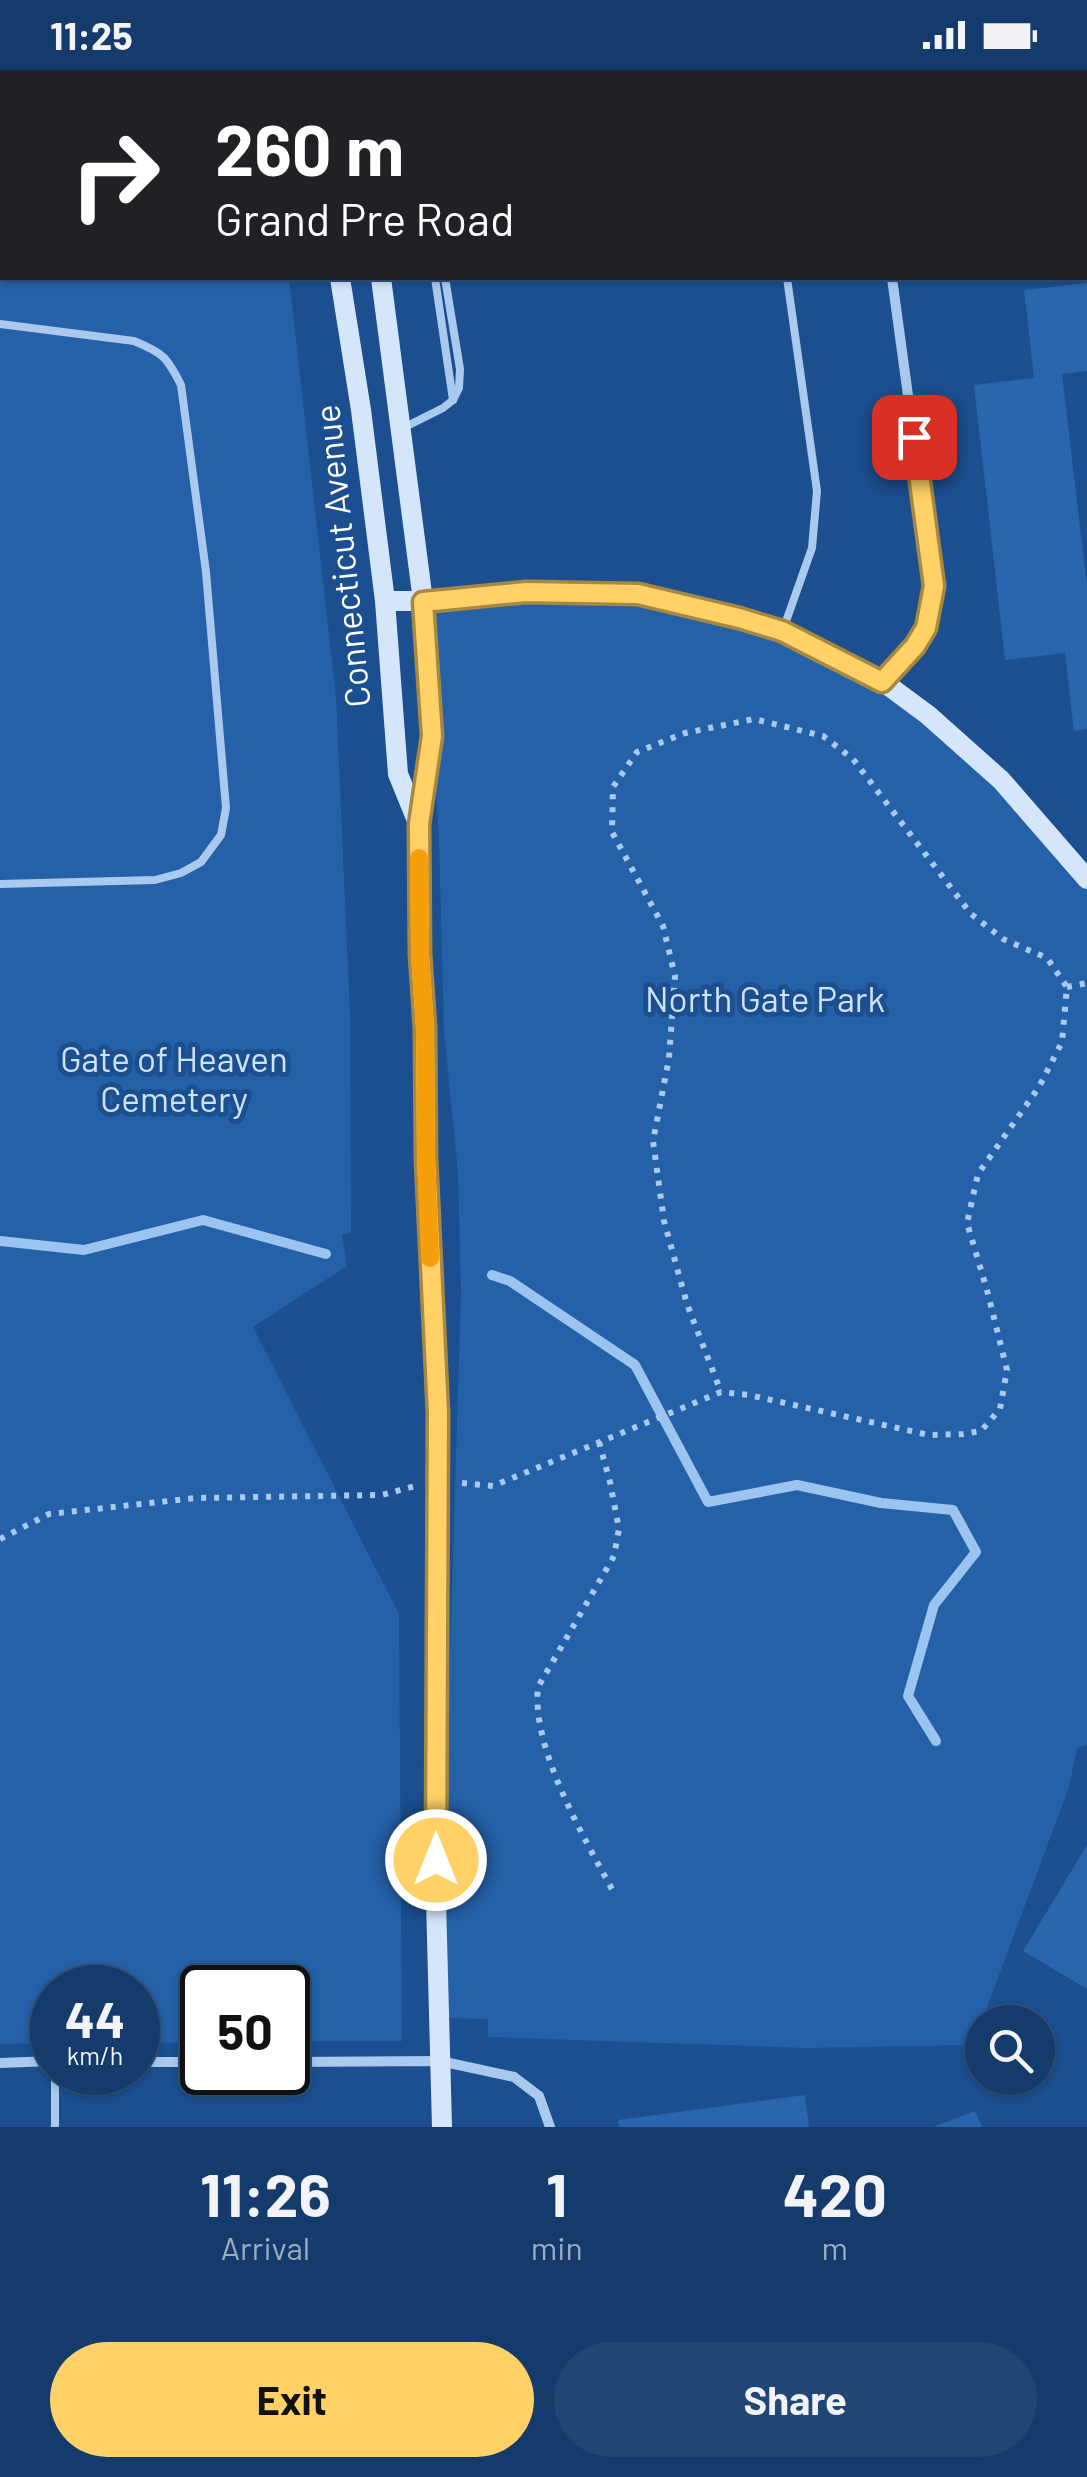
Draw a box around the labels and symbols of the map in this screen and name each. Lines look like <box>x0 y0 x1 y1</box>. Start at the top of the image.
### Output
pin <box>872 395 957 480</box>
street label: Connecticut Avenue <box>304 403 378 710</box>
park label: North Gate Park <box>645 977 885 1019</box>
park label: Gate of Heaven Cemetery <box>60 1037 288 1119</box>
position arrow <box>384 1808 488 1912</box>
speed limit sign: 50 <box>180 1965 310 2095</box>

